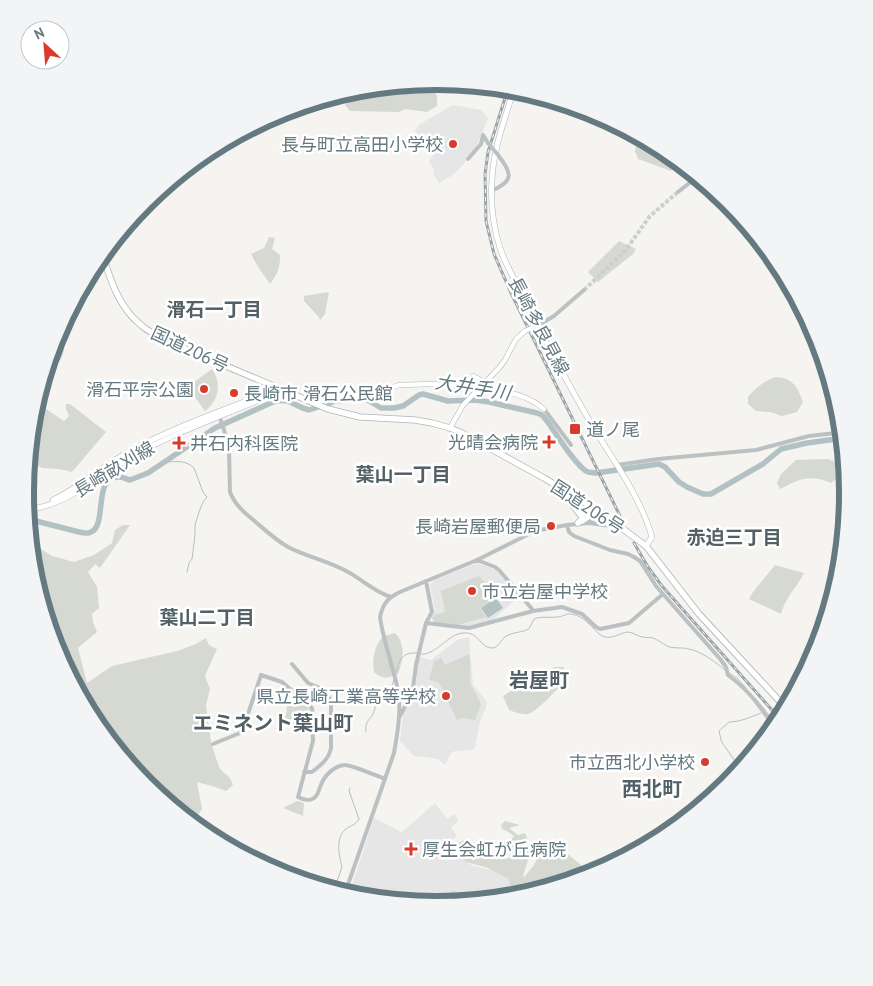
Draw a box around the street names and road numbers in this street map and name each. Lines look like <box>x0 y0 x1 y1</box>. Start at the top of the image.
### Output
street label: 長崎多良見線 <box>503 273 575 379</box>
street label: 国道206号 <box>147 321 233 377</box>
street label: 長崎畝刈線 <box>70 436 158 502</box>
street label: 国道206号 <box>547 475 629 539</box>

